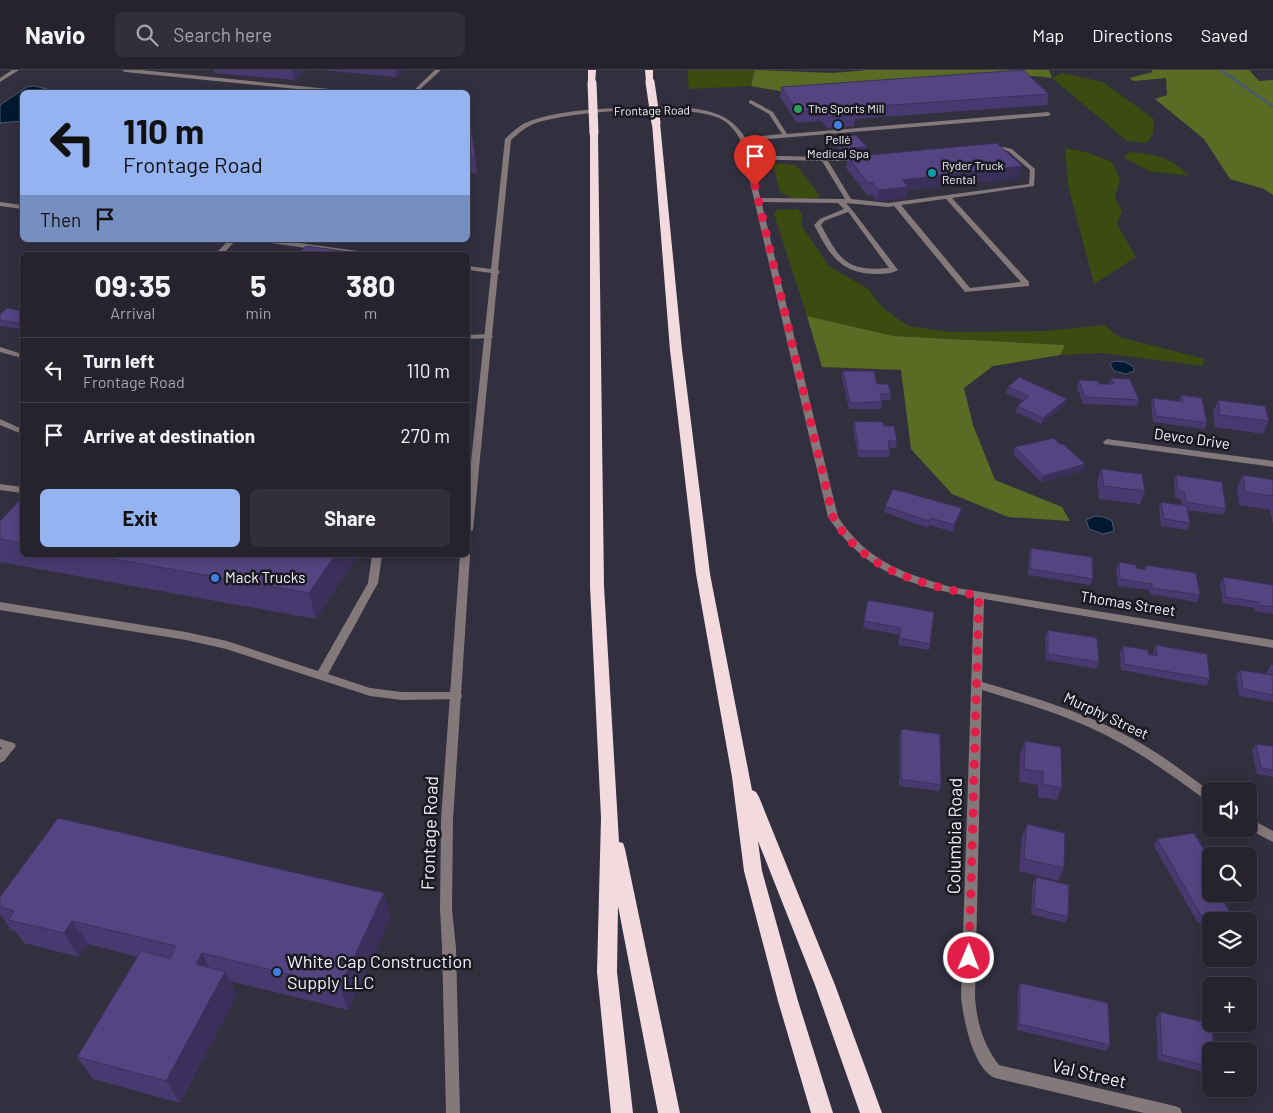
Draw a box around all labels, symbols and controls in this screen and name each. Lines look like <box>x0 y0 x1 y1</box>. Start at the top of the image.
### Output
search box <box>115 12 465 57</box>
text: Navio <box>25 20 85 49</box>
icon: search <box>133 21 161 49</box>
text: Search here <box>173 23 272 46</box>
text: Map <box>1032 24 1064 46</box>
text: Directions <box>1092 24 1173 46</box>
text: Saved <box>1201 24 1248 46</box>
place label: The Sports Mill <box>808 101 884 115</box>
street label: Frontage Road <box>614 102 690 118</box>
marker: The Sports Mill <box>792 103 804 115</box>
text: 110 m <box>123 109 204 151</box>
icon: left <box>40 110 105 175</box>
marker: Pellé Medical Spa <box>832 119 844 131</box>
place label: Pellé Medical Spa <box>807 132 869 160</box>
pin <box>734 135 776 186</box>
icon: arrive <box>741 142 769 170</box>
text: Frontage Road <box>123 151 263 177</box>
place label: Ryder Truck Rental <box>942 158 1004 186</box>
marker: Ryder Truck Rental <box>926 167 938 179</box>
icon: arrive <box>91 205 119 233</box>
text: Then <box>40 208 81 231</box>
text: 09:35 <box>95 267 171 303</box>
text: 5 <box>250 267 266 303</box>
text: 380 <box>346 267 395 303</box>
text: Arrival <box>110 303 155 322</box>
text: min <box>245 303 271 322</box>
text: m <box>364 303 377 322</box>
text: Turn left <box>83 349 154 372</box>
icon: left <box>40 356 68 384</box>
text: 110 m <box>406 359 450 382</box>
text: Frontage Road <box>83 372 185 391</box>
icon: arrive <box>40 421 68 449</box>
text: Arrive at destination <box>83 424 255 447</box>
text: 270 m <box>401 424 450 447</box>
street label: Devco Drive <box>1153 424 1231 452</box>
button: Exit <box>40 489 240 547</box>
button: Share <box>250 489 450 547</box>
place label: Mack Trucks <box>225 568 305 586</box>
marker: Mack Trucks <box>209 572 221 584</box>
street label: Thomas Street <box>1079 587 1177 619</box>
street label: Murphy Street <box>1061 688 1152 743</box>
street label: Frontage Road <box>416 775 442 890</box>
street label: Columbia Road <box>942 778 966 894</box>
map controls <box>1202 782 1257 1097</box>
button: sound <box>1202 782 1257 837</box>
button: search <box>1202 847 1257 902</box>
button: layers <box>1202 912 1257 967</box>
position arrow <box>942 931 994 983</box>
place label: White Cap Construction Supply LLC <box>287 950 472 993</box>
marker: White Cap Construction Supply LLC <box>271 966 283 978</box>
button: + <box>1202 977 1257 1032</box>
button: − <box>1202 1042 1257 1097</box>
street label: Val Street <box>1050 1054 1129 1092</box>

